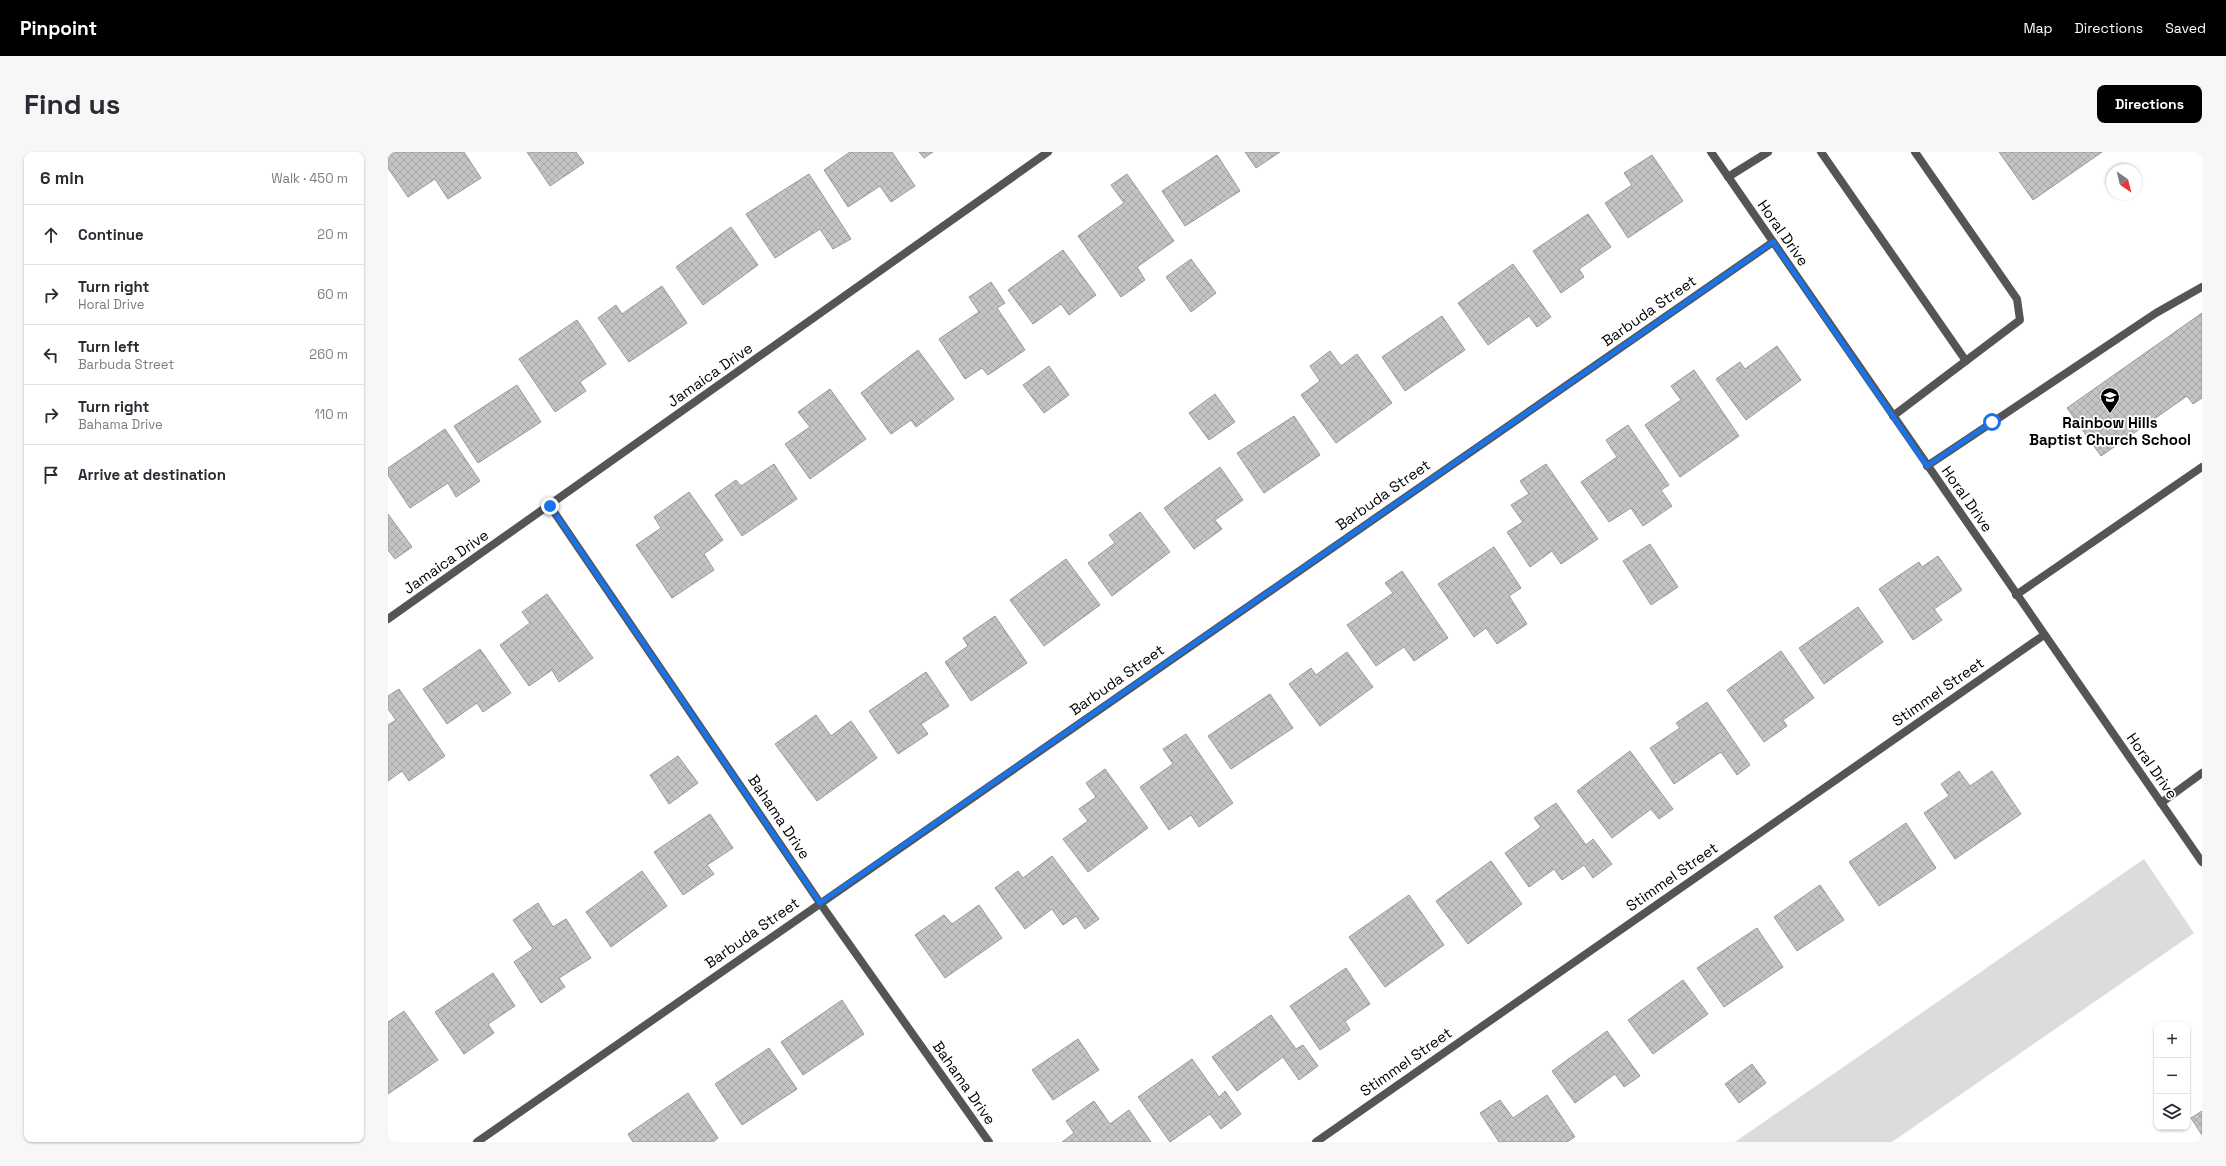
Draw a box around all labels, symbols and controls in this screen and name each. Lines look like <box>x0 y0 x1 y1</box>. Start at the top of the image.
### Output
text: Pinpoint <box>20 16 97 41</box>
text: Map <box>2023 19 2053 37</box>
text: Directions <box>2075 19 2143 37</box>
text: Saved <box>2165 19 2206 37</box>
button: Directions <box>2097 85 2202 123</box>
text: Find us <box>24 86 121 122</box>
north arrow <box>2106 164 2142 200</box>
text: 6 min <box>40 167 84 189</box>
text: Walk · 450 m <box>271 170 348 187</box>
street label: Horal Drive <box>1754 196 1813 270</box>
icon: ahead <box>40 224 62 246</box>
text: Continue <box>78 225 144 244</box>
text: 20 m <box>317 226 348 243</box>
street label: Barbuda Street <box>1598 271 1700 350</box>
text: Turn right <box>78 277 149 296</box>
icon: right <box>40 284 62 306</box>
text: 60 m <box>317 286 348 303</box>
text: Horal Drive <box>78 296 144 313</box>
text: Turn left <box>78 337 140 356</box>
street label: Jamaica Drive <box>663 338 756 411</box>
icon: left <box>40 344 62 366</box>
text: 260 m <box>309 346 348 363</box>
text: Barbuda Street <box>78 356 174 373</box>
school or university icon: Rainbow Hills Baptist Church School <box>2099 386 2121 414</box>
text: Turn right <box>78 397 149 416</box>
icon: right <box>40 404 62 426</box>
text: 110 m <box>314 406 348 423</box>
route start <box>1983 413 2001 431</box>
place label: Rainbow Hills Baptist Church School <box>2029 413 2191 449</box>
text: Bahama Drive <box>78 416 163 433</box>
street label: Barbuda Street <box>1332 455 1434 534</box>
street label: Horal Drive <box>1938 462 1997 536</box>
icon: arrive <box>40 464 62 486</box>
text: Arrive at destination <box>78 465 226 484</box>
route end <box>541 497 559 515</box>
street label: Jamaica Drive <box>399 525 492 598</box>
street label: Barbuda Street <box>1066 640 1168 719</box>
street label: Stimmel Street <box>1888 653 1987 730</box>
street label: Horal Drive <box>2123 729 2182 803</box>
street label: Bahama Drive <box>744 771 815 863</box>
street label: Stimmel Street <box>1622 838 1721 915</box>
street label: Barbuda Street <box>701 893 803 972</box>
map controls <box>2154 1022 2190 1130</box>
button: + <box>2154 1022 2190 1058</box>
street label: Stimmel Street <box>1356 1023 1455 1100</box>
street label: Bahama Drive <box>929 1037 1000 1128</box>
button: − <box>2154 1058 2190 1094</box>
button: layers <box>2154 1094 2190 1130</box>

